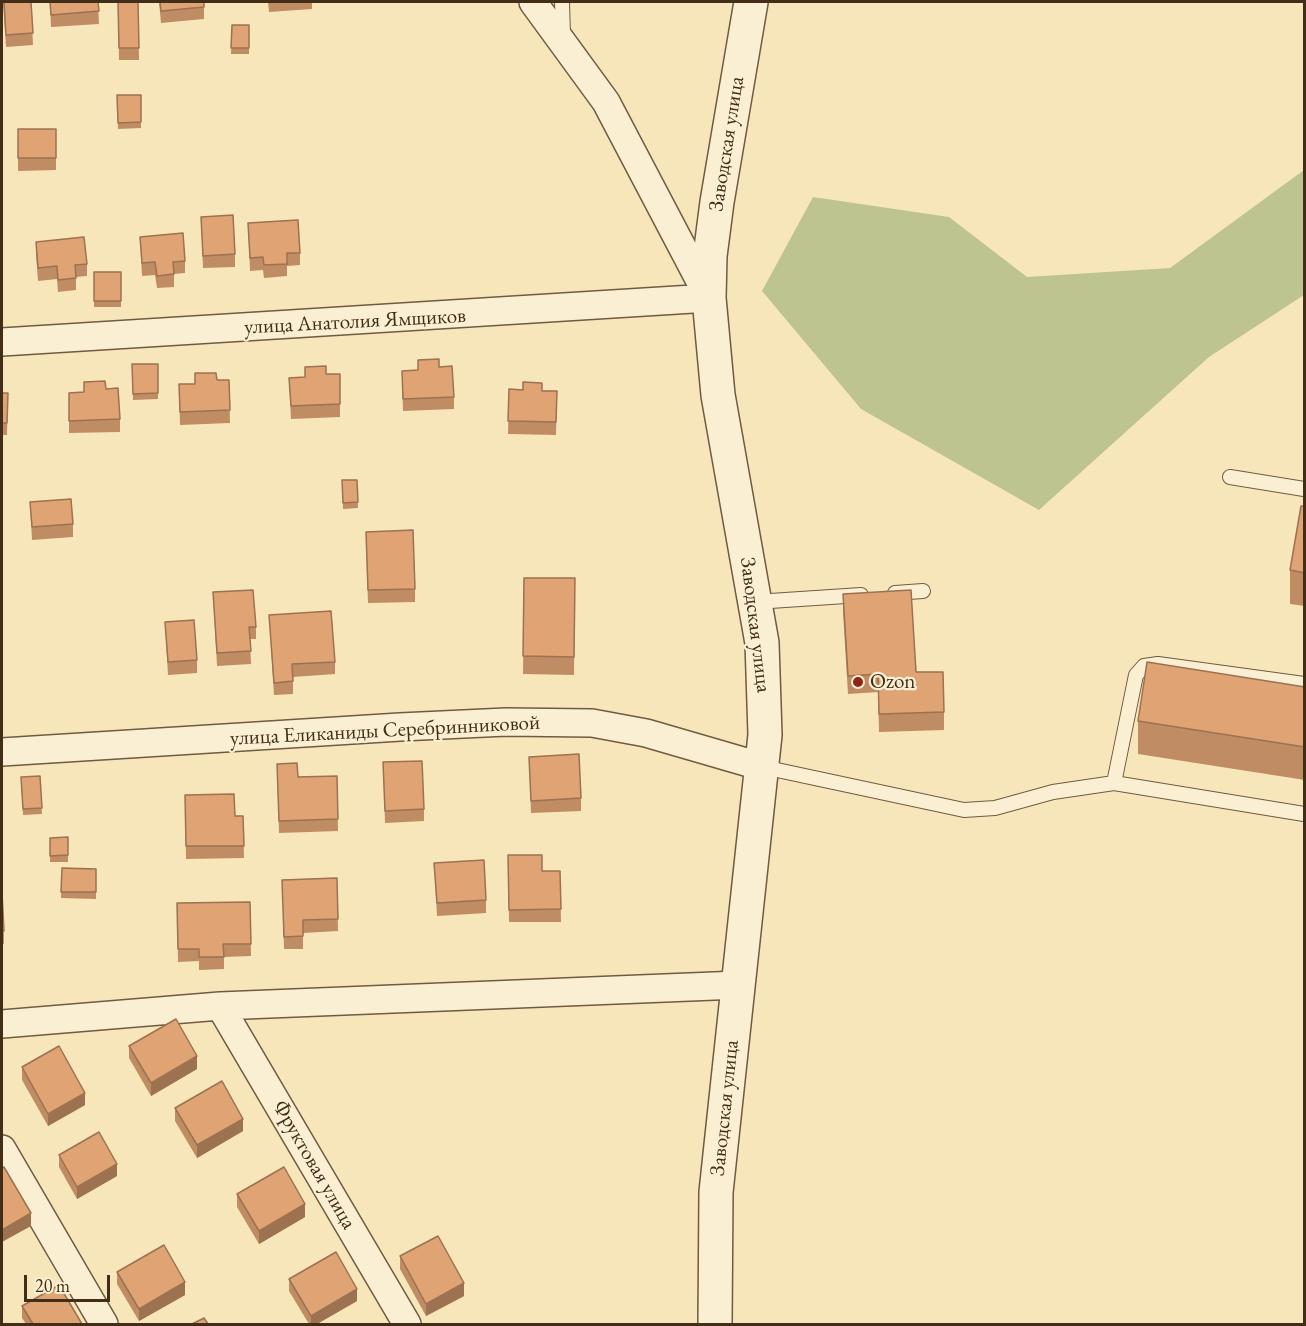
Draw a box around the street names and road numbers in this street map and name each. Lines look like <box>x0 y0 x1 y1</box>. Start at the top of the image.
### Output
street label: Заводская улица <box>704 75 750 213</box>
street label: улица Анатолия Ямщиков <box>243 304 467 340</box>
street label: Заводская улица <box>734 556 776 694</box>
street label: улица Еликаниды Серебринниковой <box>229 710 541 752</box>
street label: Заводская улица <box>705 1039 745 1177</box>
street label: Фруктовая улица <box>267 1096 361 1234</box>

